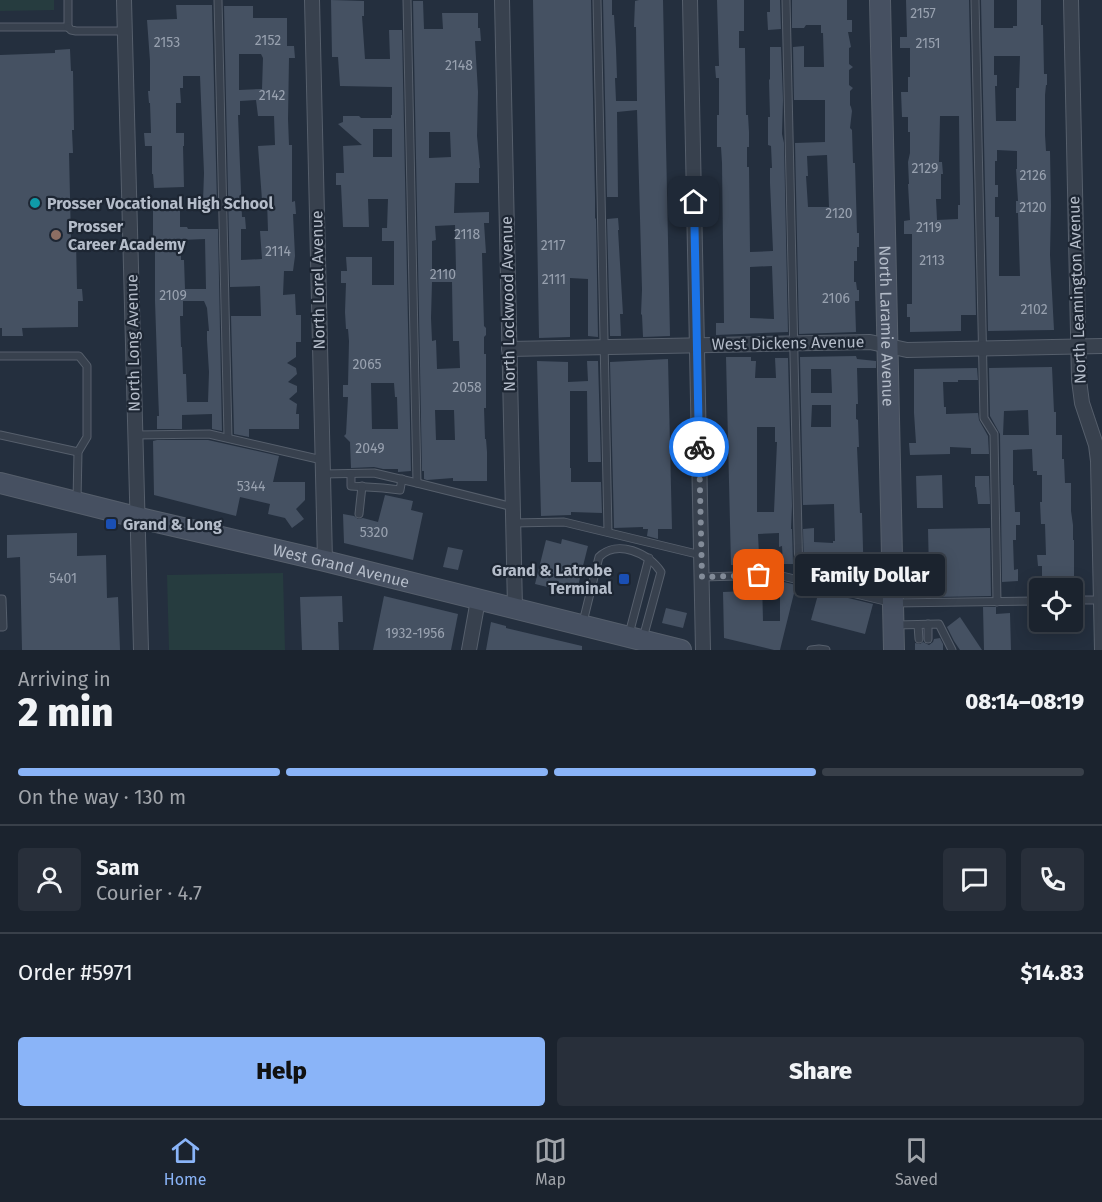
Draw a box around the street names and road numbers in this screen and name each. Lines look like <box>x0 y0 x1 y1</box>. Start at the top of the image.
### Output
street label: North Leamington Avenue <box>1064 196 1090 384</box>
street label: North Lorel Avenue <box>307 210 329 350</box>
street label: North Lockwood Avenue <box>497 216 519 392</box>
street label: North Laramie Avenue <box>876 245 898 407</box>
street label: North Long Avenue <box>122 274 144 412</box>
street label: West Dickens Avenue <box>711 332 865 354</box>
street label: West Grand Avenue <box>271 540 412 591</box>

